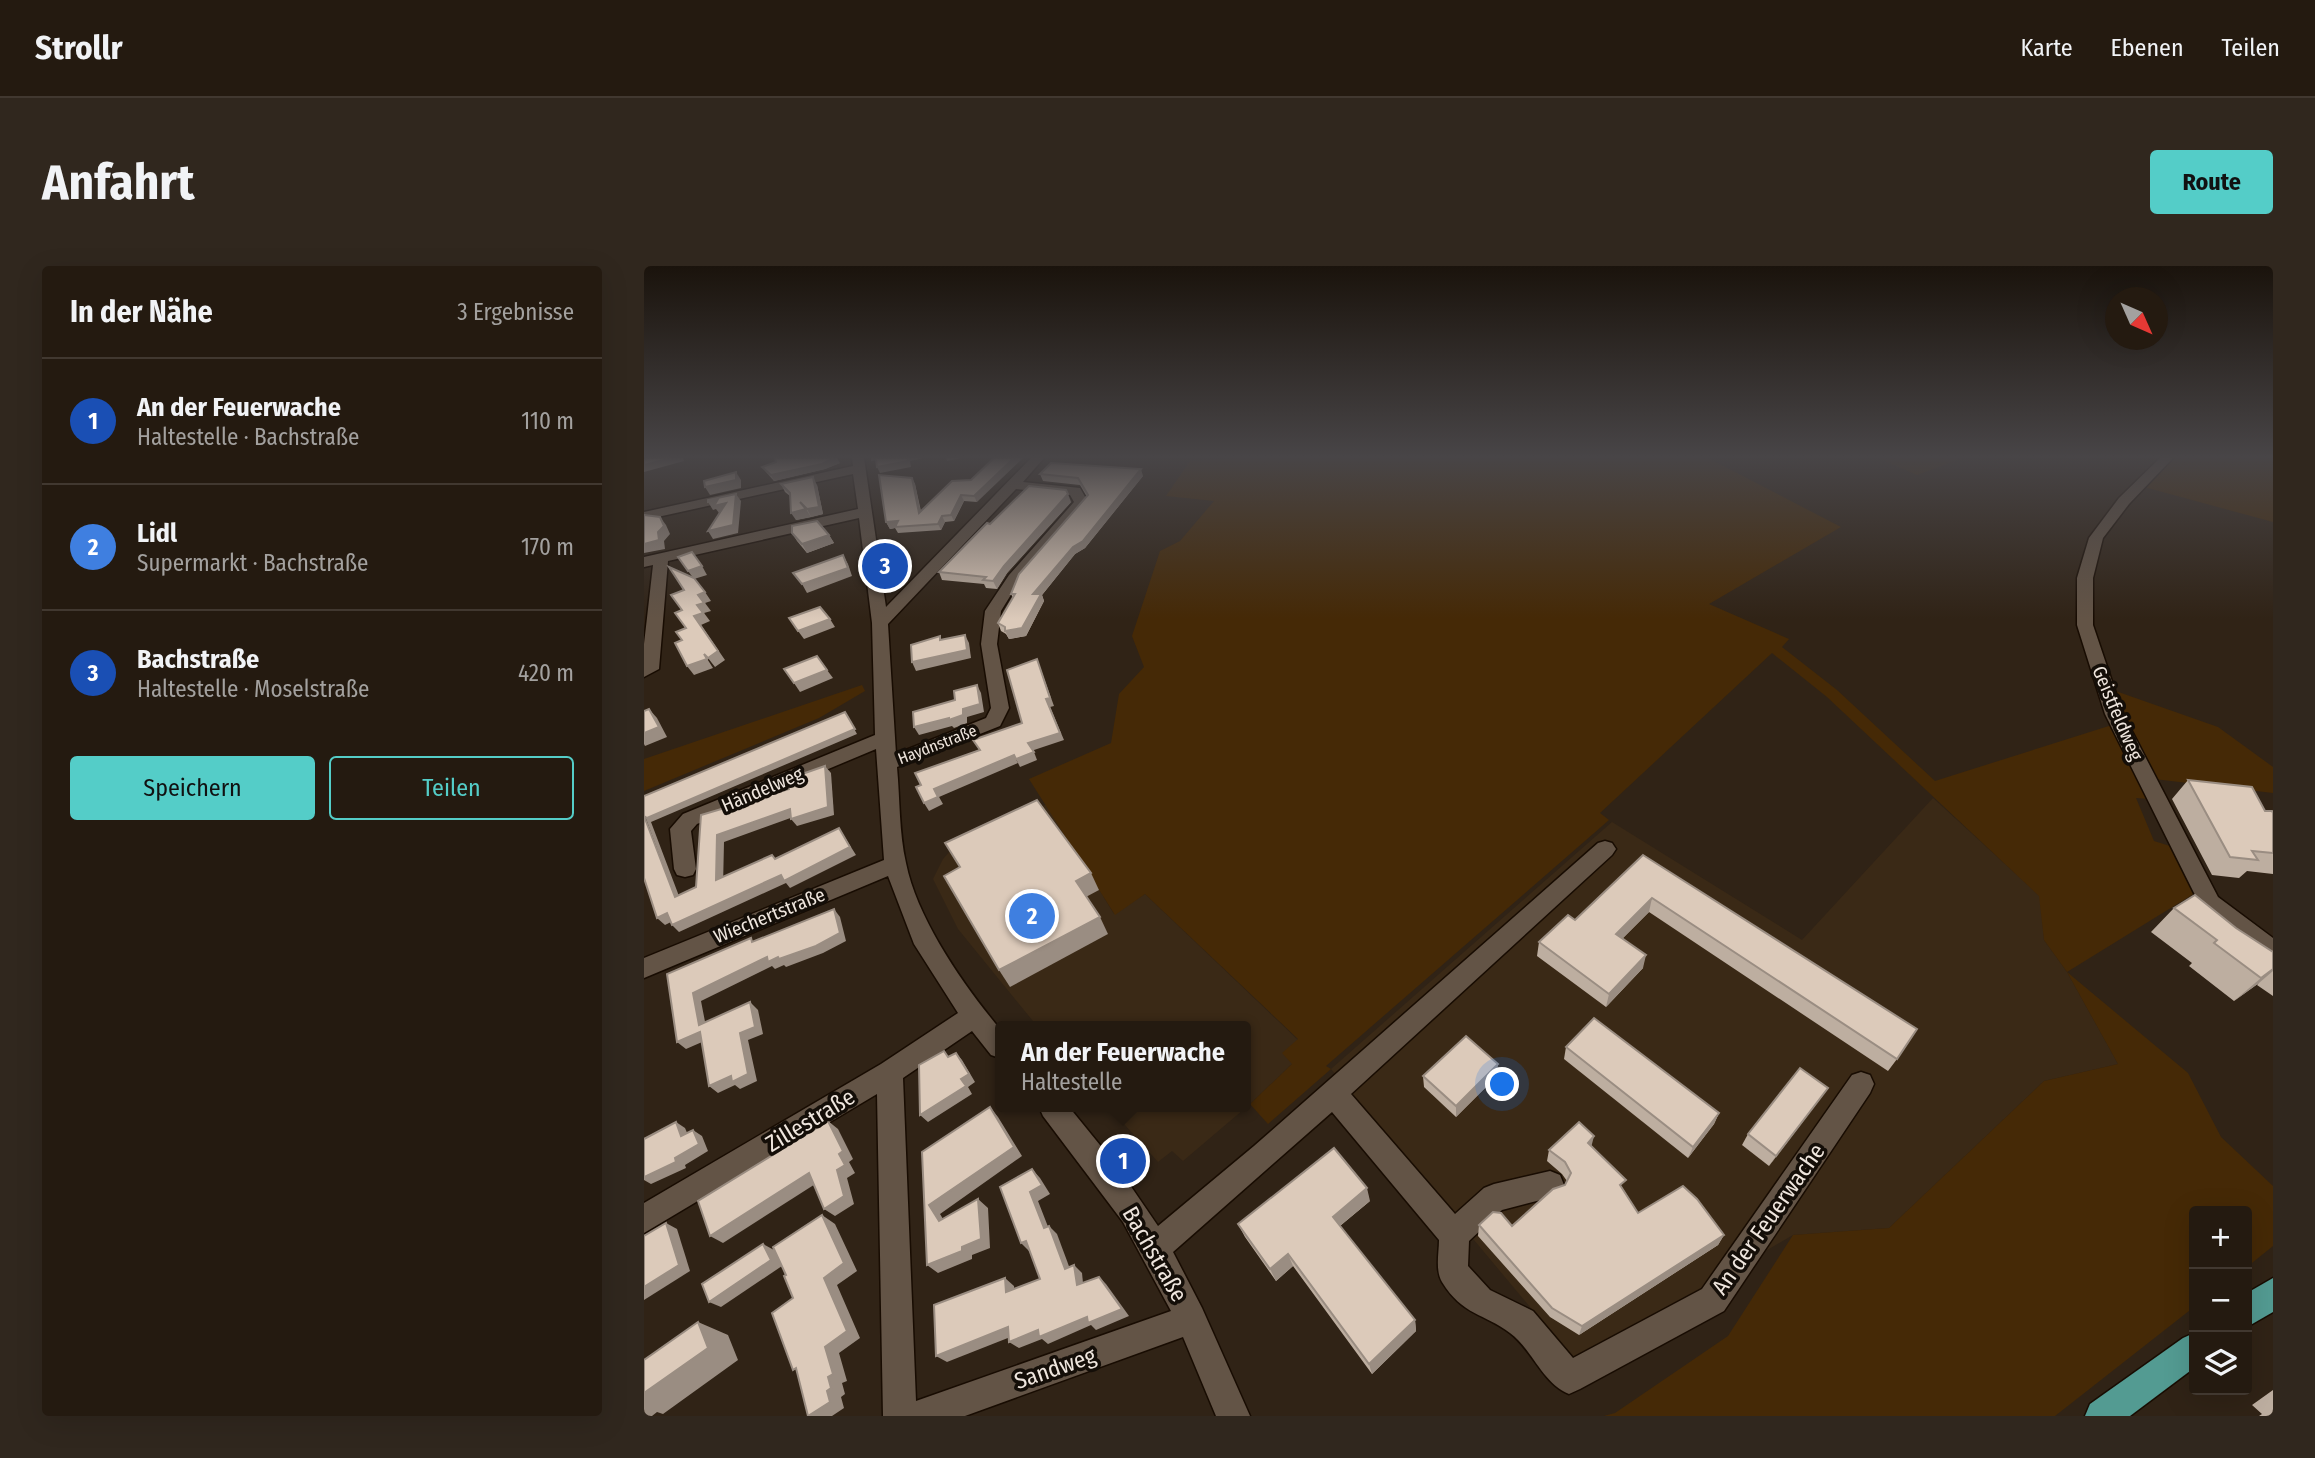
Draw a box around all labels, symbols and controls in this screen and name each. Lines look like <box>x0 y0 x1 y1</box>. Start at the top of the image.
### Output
text: Strollr <box>35 28 123 68</box>
text: Karte <box>2021 34 2073 62</box>
text: Ebenen <box>2111 34 2184 62</box>
text: Teilen <box>2222 34 2280 62</box>
button: Route <box>2150 150 2273 214</box>
text: Anfahrt <box>42 153 195 212</box>
north arrow <box>2105 287 2168 350</box>
text: In der Nähe <box>70 294 213 330</box>
text: 3 Ergebnisse <box>457 298 574 326</box>
text: An der Feuerwache <box>137 392 341 423</box>
text: 1 <box>88 407 98 435</box>
text: 110 m <box>521 407 574 435</box>
text: Haltestelle · Bachstraße <box>137 423 359 451</box>
text: Lidl <box>137 518 177 549</box>
text: 2 <box>88 533 98 561</box>
text: 170 m <box>521 533 574 561</box>
pin: 3 <box>862 540 908 592</box>
text: Supermarkt · Bachstraße <box>137 549 368 577</box>
text: Bachstraße <box>137 644 259 675</box>
text: 3 <box>88 659 98 687</box>
text: 420 m <box>518 659 574 687</box>
street label: Geistfeldweg <box>2087 663 2148 764</box>
text: Haltestelle · Moselstraße <box>137 675 369 703</box>
street label: Haydnstraße <box>895 721 979 768</box>
button: Speichern <box>70 756 315 820</box>
button: Teilen <box>329 756 574 820</box>
street label: Händelweg <box>718 762 806 817</box>
street label: Wiechertstraße <box>710 883 828 948</box>
pin: 2 <box>1009 890 1055 942</box>
popup <box>995 1021 1251 1112</box>
text: An der Feuerwache <box>1021 1037 1225 1068</box>
your location <box>1485 1067 1519 1101</box>
text: Haltestelle <box>1021 1068 1122 1096</box>
street label: Zillestraße <box>760 1082 860 1158</box>
pin: 1 <box>1100 1135 1146 1187</box>
street label: An der Feuerwache <box>1705 1138 1831 1300</box>
street label: Bachstraße <box>1117 1201 1193 1307</box>
map controls <box>2189 1206 2252 1395</box>
button: + <box>2189 1206 2252 1269</box>
button: − <box>2189 1269 2252 1332</box>
button: layers <box>2189 1332 2252 1395</box>
street label: Sandweg <box>1011 1341 1100 1395</box>

